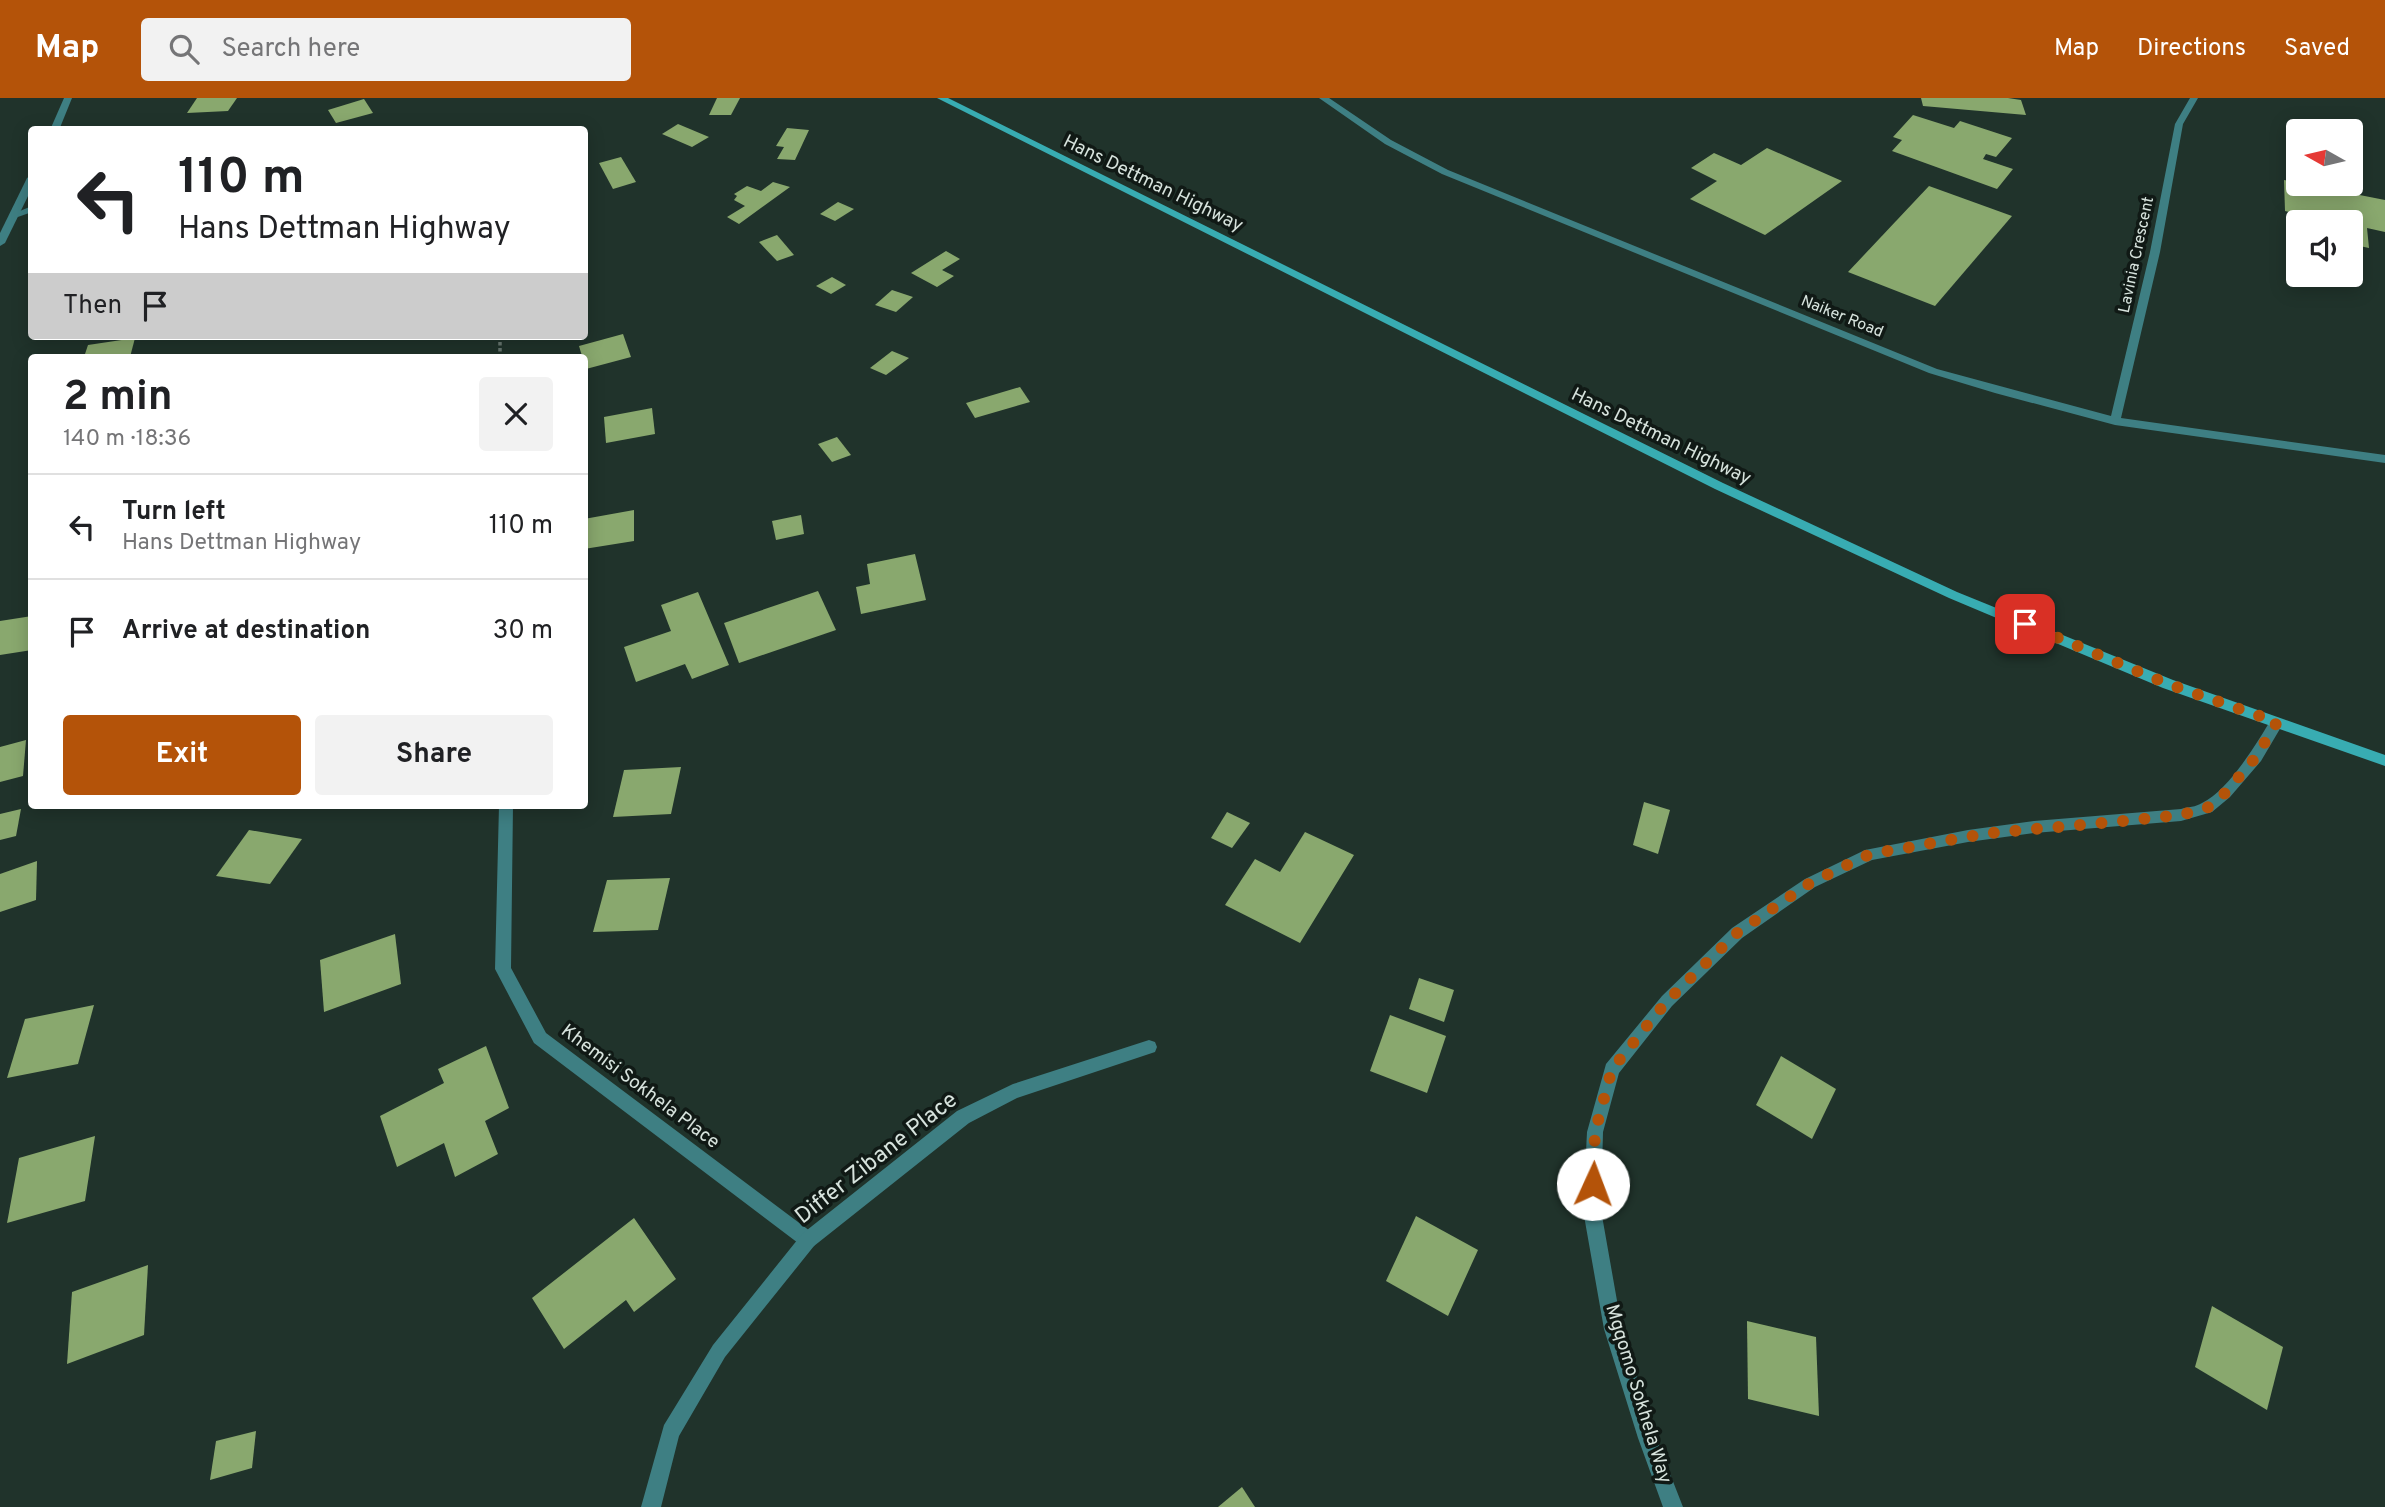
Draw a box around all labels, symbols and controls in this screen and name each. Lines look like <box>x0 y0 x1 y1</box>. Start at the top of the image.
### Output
search box <box>141 18 631 81</box>
text: Map <box>35 28 99 70</box>
icon: search <box>165 30 203 68</box>
text: Search here <box>221 33 360 66</box>
text: Map <box>2054 34 2099 64</box>
text: Directions <box>2137 34 2246 64</box>
text: Saved <box>2284 34 2350 64</box>
north arrow <box>2286 119 2362 196</box>
map controls <box>2286 119 2363 287</box>
street label: Hans Dettman Highway <box>1059 130 1247 238</box>
text: 110 m <box>178 149 305 211</box>
icon: left <box>63 154 154 245</box>
street label: Lavinia Crescent <box>2115 195 2159 315</box>
text: Hans Dettman Highway <box>178 210 511 250</box>
button: sound <box>2286 210 2363 287</box>
icon: arrive <box>136 287 174 325</box>
text: Then <box>63 290 122 323</box>
street label: Naiker Road <box>1798 291 1886 343</box>
text: 2 min <box>63 372 173 425</box>
button: close <box>479 377 553 451</box>
street label: Hans Dettman Highway <box>1567 383 1755 491</box>
text: 140 m · 18:36 <box>63 425 191 454</box>
text: Turn left <box>122 496 226 529</box>
icon: left <box>63 508 101 546</box>
text: 110 m <box>489 510 553 543</box>
text: Hans Dettman Highway <box>122 529 361 558</box>
pin <box>1995 594 2055 654</box>
icon: arrive <box>2006 605 2044 643</box>
icon: arrive <box>63 613 101 651</box>
text: Arrive at destination <box>122 615 370 648</box>
text: 30 m <box>493 615 553 648</box>
button: Exit <box>63 715 301 795</box>
button: Share <box>315 715 553 795</box>
street label: Khemisi Sokhela Place <box>556 1019 724 1155</box>
street label: Differ Zibane Place <box>790 1086 964 1232</box>
position arrow <box>1556 1147 1630 1221</box>
street label: Mgqomo Sokhela Way <box>1599 1302 1677 1486</box>

